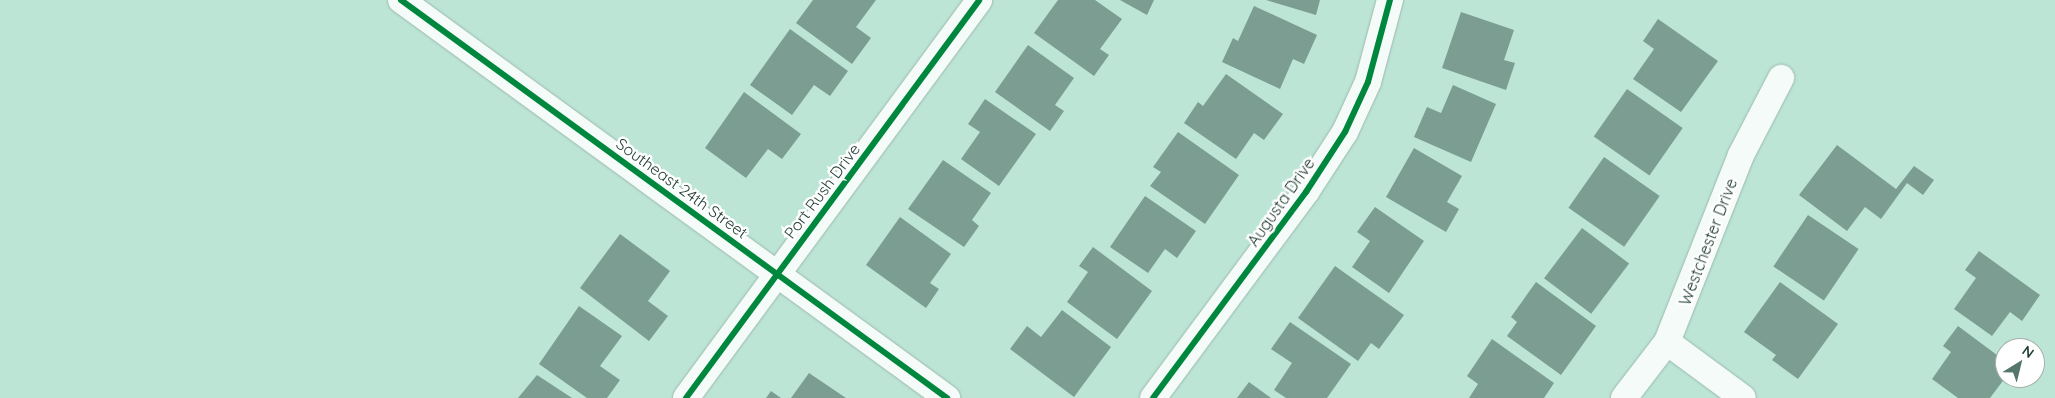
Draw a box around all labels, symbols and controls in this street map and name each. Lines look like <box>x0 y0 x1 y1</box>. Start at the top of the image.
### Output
street label: Southeast 24th Street <box>612 134 752 242</box>
street label: Port Rush Drive <box>780 140 864 242</box>
street label: Augusta Drive <box>1243 154 1319 250</box>
street label: Westchester Drive <box>1675 176 1741 308</box>
north arrow <box>1995 338 2045 388</box>
text: N <box>2019 341 2038 362</box>

